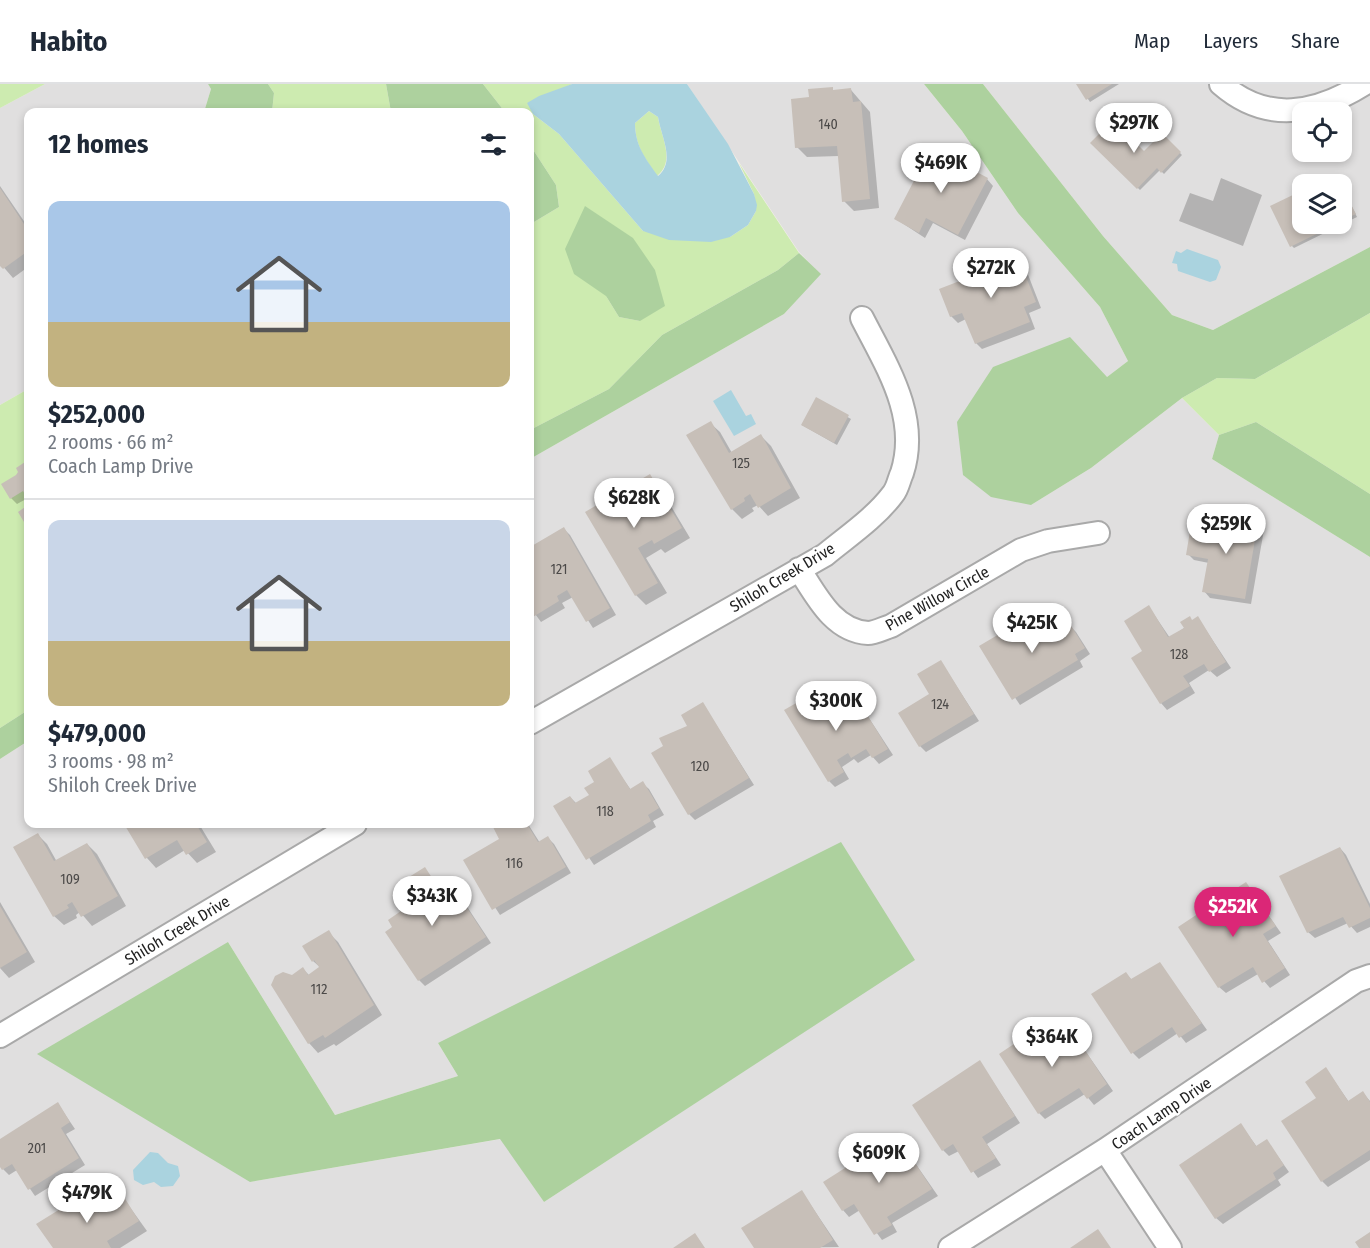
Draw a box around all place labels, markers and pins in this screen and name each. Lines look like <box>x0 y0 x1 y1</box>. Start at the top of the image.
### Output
pin: $297K <box>1092 103 1176 154</box>
pin: $469K <box>899 143 983 194</box>
pin: $272K <box>949 248 1033 299</box>
pin: $628K <box>592 478 676 529</box>
pin: $259K <box>1184 504 1268 555</box>
pin: $425K <box>990 603 1074 654</box>
pin: $300K <box>794 681 878 732</box>
pin: $343K <box>390 876 474 927</box>
pin: $252K <box>1191 887 1275 938</box>
pin: $364K <box>1010 1017 1094 1068</box>
pin: $609K <box>837 1133 921 1184</box>
pin: $479K <box>45 1173 129 1224</box>

